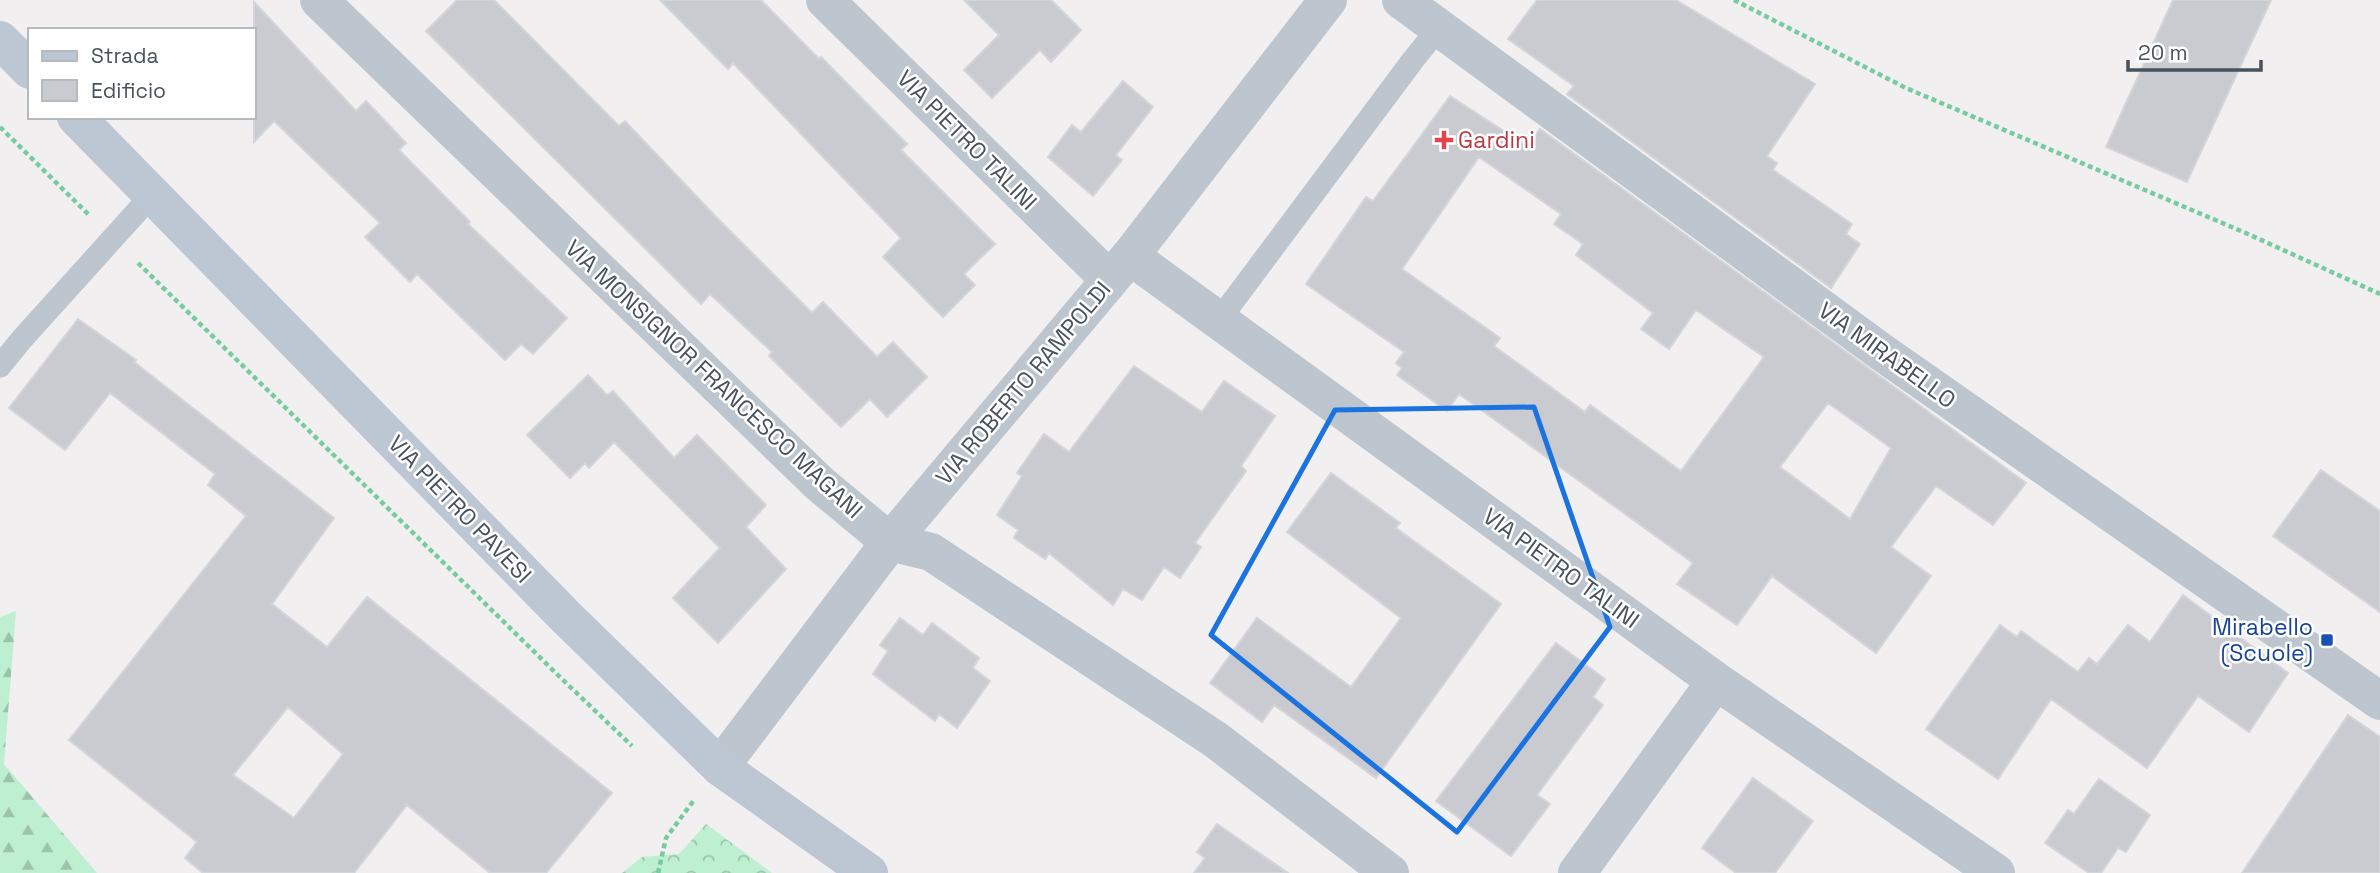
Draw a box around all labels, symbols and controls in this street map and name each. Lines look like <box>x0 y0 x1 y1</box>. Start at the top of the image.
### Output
legend <box>28 28 256 119</box>
scale bar <box>2128 28 2261 72</box>
text: 20 m <box>2138 39 2188 66</box>
text: Strada <box>91 42 158 69</box>
street label: VIA PIETRO TALINI <box>890 63 1044 217</box>
text: Edificio <box>91 77 166 104</box>
place label: Gardini <box>1458 125 1535 155</box>
marker: Gardini <box>1436 132 1452 148</box>
street label: VIA MONSIGNOR FRANCESCO MAGANI <box>559 233 869 525</box>
street label: VIA ROBERTO RAMPOLDI <box>929 275 1117 491</box>
street label: VIA MIRABELLO <box>1812 295 1962 415</box>
street label: VIA PIETRO PAVESI <box>382 429 538 589</box>
street label: VIA PIETRO TALINI <box>1477 501 1645 635</box>
place label: Mirabello (Scuole) <box>2212 612 2313 668</box>
marker: Mirabello (Scuole) <box>2319 632 2335 648</box>

